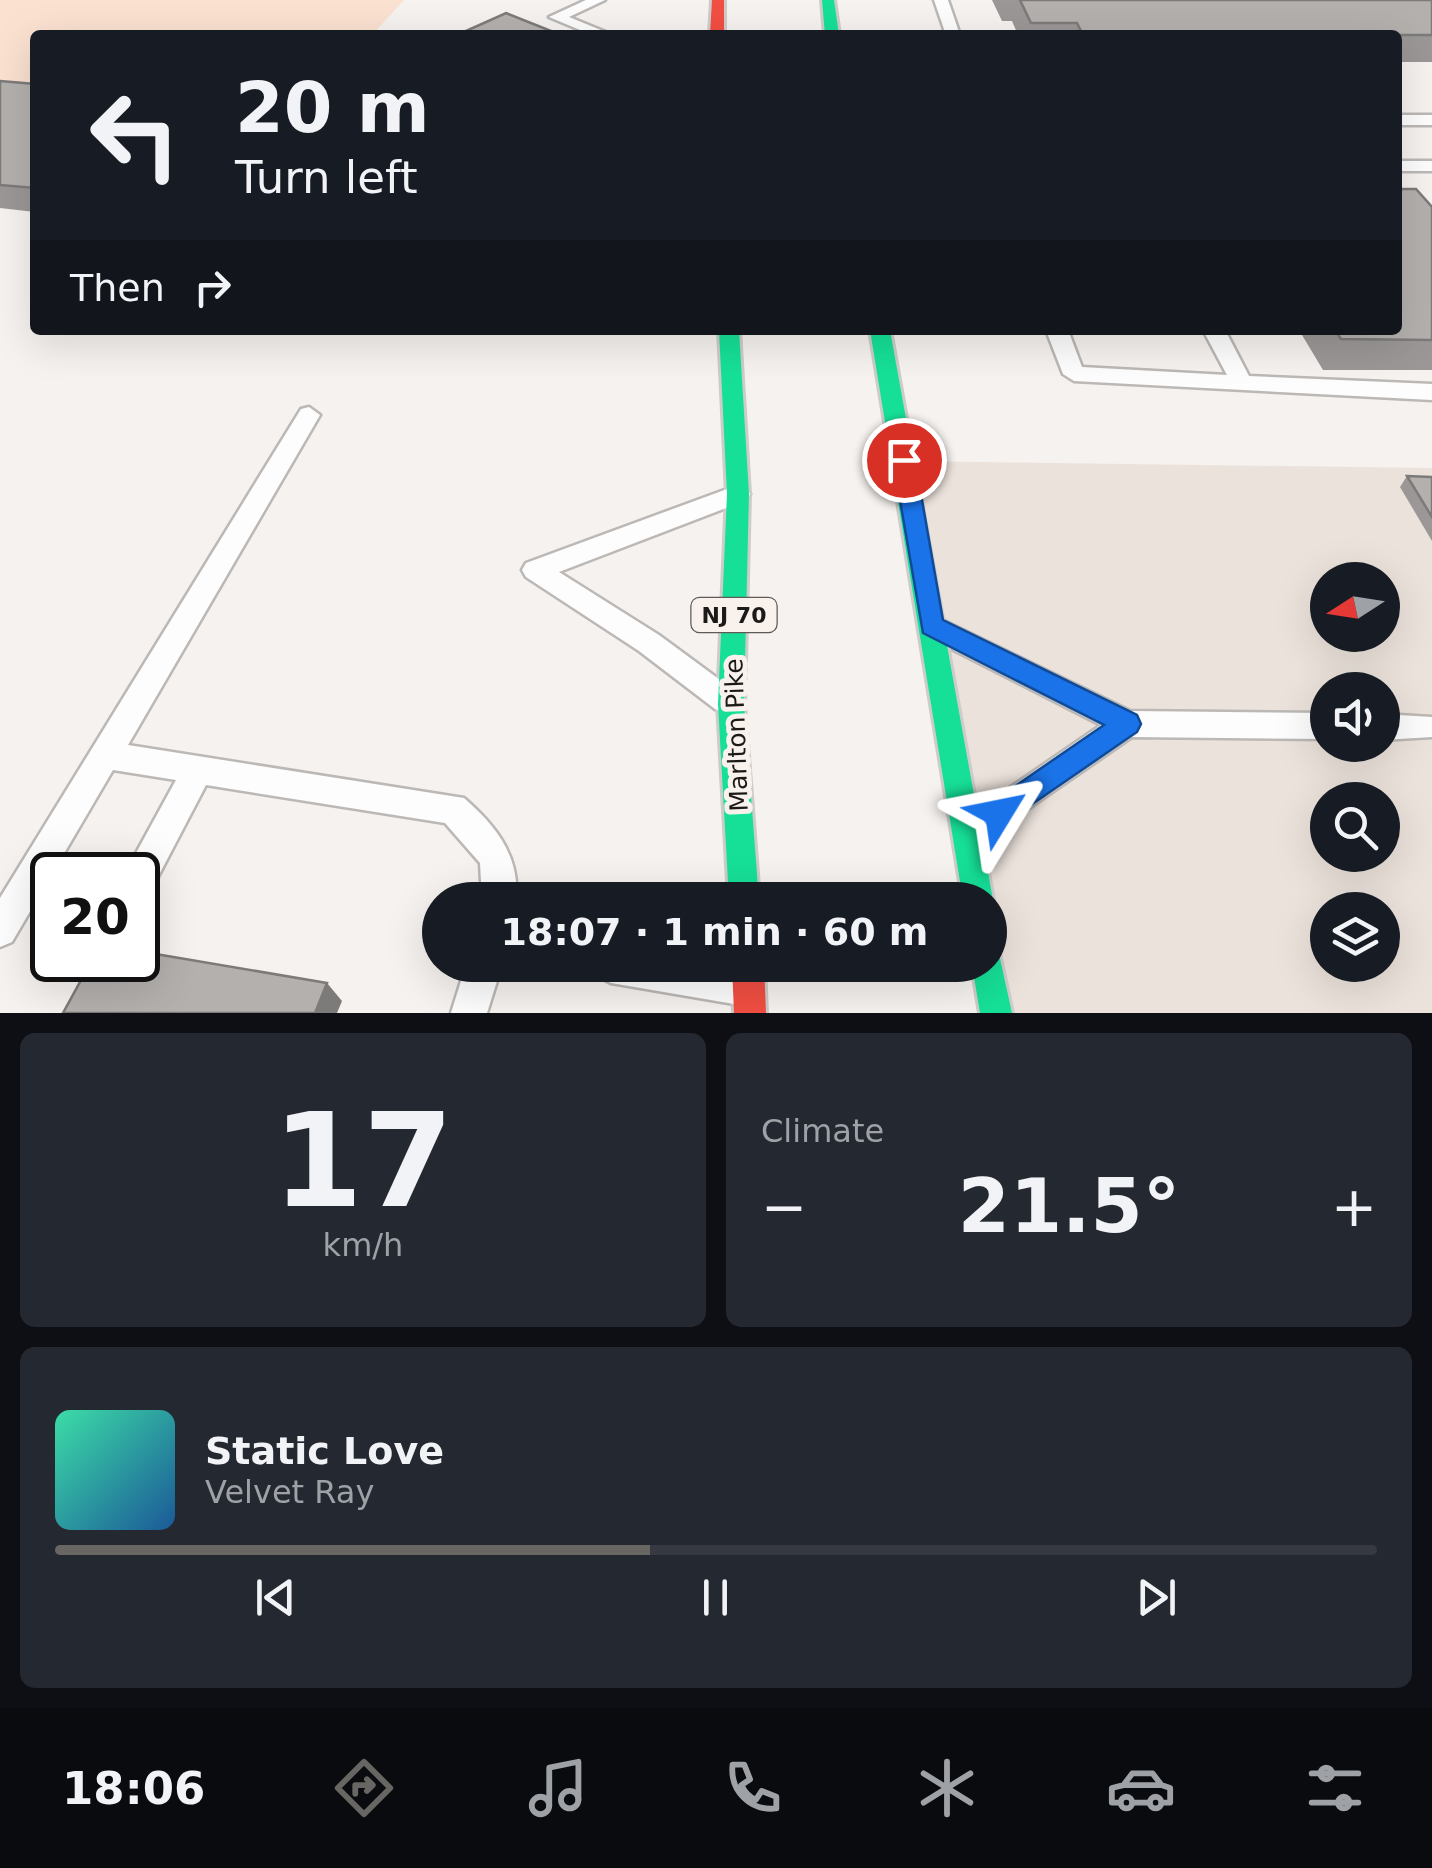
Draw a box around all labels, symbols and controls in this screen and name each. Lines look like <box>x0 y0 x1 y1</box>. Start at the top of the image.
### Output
text: 20 m <box>235 67 430 149</box>
icon: left <box>70 70 200 200</box>
text: Turn left <box>235 151 418 204</box>
icon: right <box>185 260 240 315</box>
text: Then <box>70 266 165 310</box>
pin <box>862 418 947 503</box>
icon: arrive <box>877 433 932 488</box>
north arrow <box>1310 562 1400 652</box>
map controls <box>1310 562 1400 982</box>
road number: NJ 70 <box>692 598 776 632</box>
street label: Marlton Pike <box>719 658 754 812</box>
button: sound <box>1310 672 1400 762</box>
position arrow <box>947 761 1051 865</box>
button: search <box>1310 782 1400 872</box>
speed limit sign: 20 <box>30 852 160 982</box>
button: layers <box>1310 892 1400 982</box>
text: 18:07 · 1 min · 60 m <box>501 910 928 954</box>
text: 17 <box>273 1085 453 1237</box>
text: Climate <box>761 1112 884 1150</box>
text: 21.5° <box>958 1162 1180 1250</box>
text: − <box>761 1175 807 1239</box>
text: + <box>1331 1175 1377 1239</box>
text: km/h <box>323 1226 403 1264</box>
text: Static Love <box>205 1429 444 1473</box>
text: Velvet Ray <box>205 1473 374 1511</box>
icon: previous <box>248 1570 303 1625</box>
icon: pause <box>688 1570 743 1625</box>
icon: next <box>1129 1570 1184 1625</box>
icon: directions <box>329 1753 399 1823</box>
icon: music <box>523 1753 593 1823</box>
icon: phone <box>718 1753 788 1823</box>
icon: climate <box>912 1753 982 1823</box>
icon: car <box>1106 1753 1176 1823</box>
icon: filters <box>1300 1753 1370 1823</box>
text: 18:06 <box>62 1762 205 1815</box>

